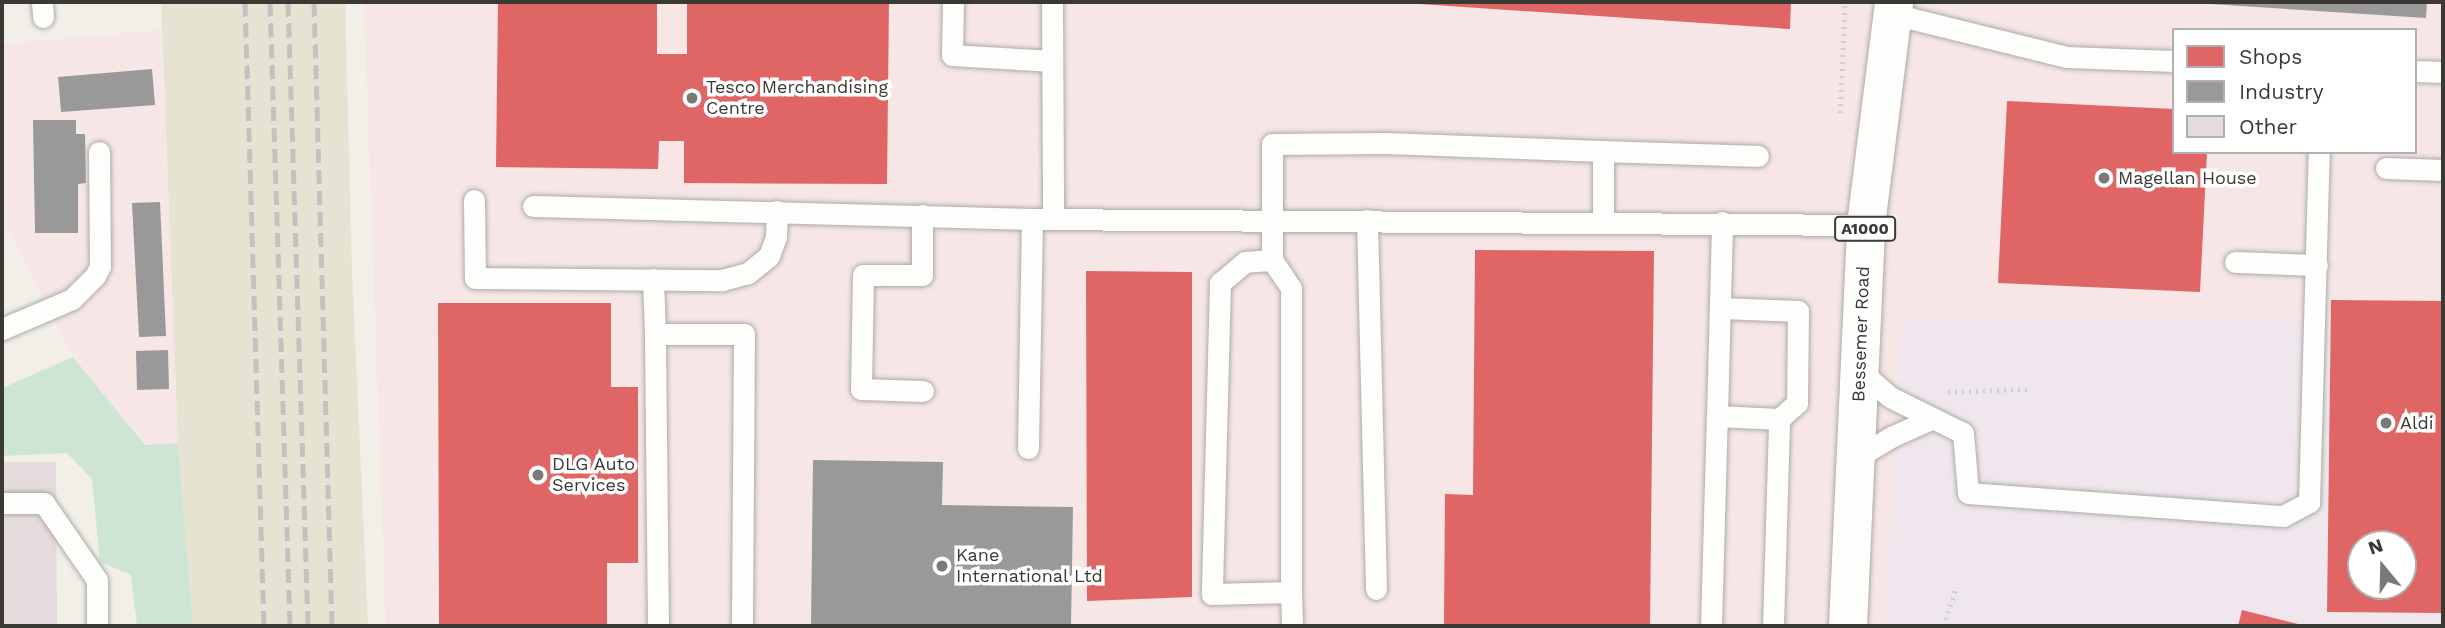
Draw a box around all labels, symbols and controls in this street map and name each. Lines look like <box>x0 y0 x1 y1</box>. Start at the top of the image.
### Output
legend <box>2172 28 2417 154</box>
text: Shops <box>2239 44 2302 69</box>
place label: Tesco Merchandising Centre <box>706 77 888 119</box>
text: Industry <box>2239 79 2324 104</box>
marker: Tesco Merchandising Centre <box>684 90 700 106</box>
text: Other <box>2239 114 2297 139</box>
place label: Magellan House <box>2118 167 2257 189</box>
marker: Magellan House <box>2096 170 2112 186</box>
road number: A1000 <box>1834 216 1896 242</box>
street label: Bessemer Road <box>1848 265 1874 403</box>
place label: Aldi <box>2400 412 2433 434</box>
marker: Aldi <box>2378 415 2394 431</box>
place label: DLG Auto Services <box>552 454 636 496</box>
marker: DLG Auto Services <box>530 467 546 483</box>
north arrow <box>2347 530 2417 600</box>
text: N <box>2365 533 2386 560</box>
place label: Kane International Ltd <box>956 545 1103 588</box>
marker: Kane International Ltd <box>934 558 950 574</box>

